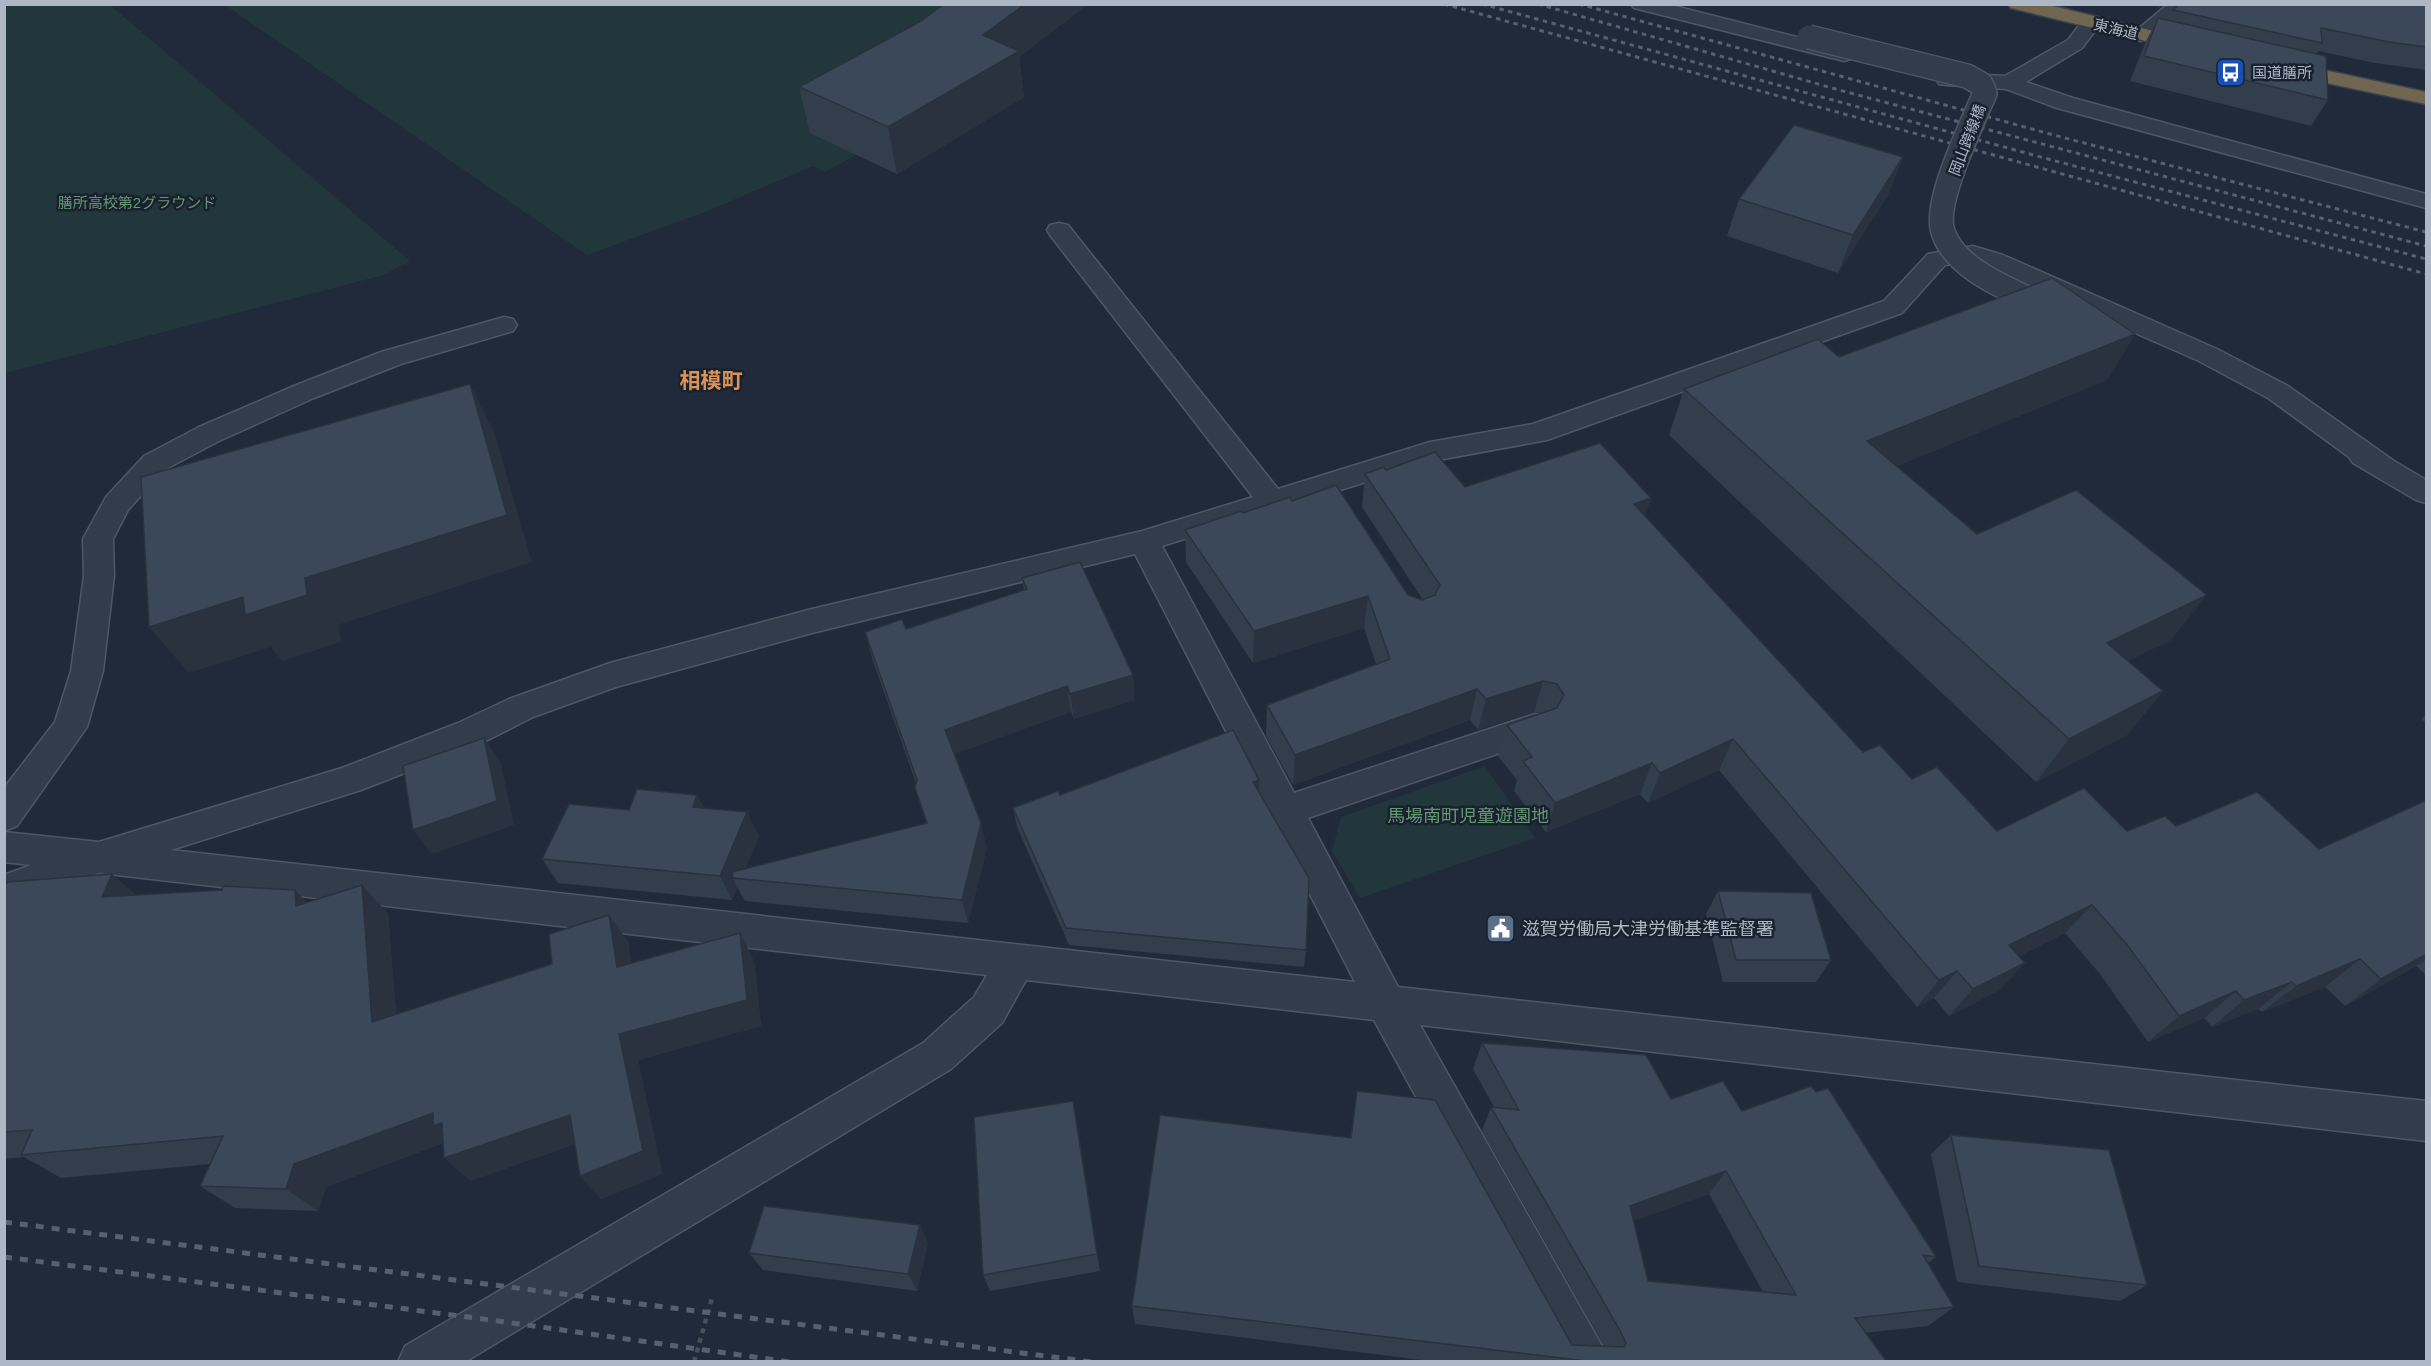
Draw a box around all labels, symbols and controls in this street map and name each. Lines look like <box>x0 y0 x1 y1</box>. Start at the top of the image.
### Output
street label: 東海道 <box>2092 16 2140 42</box>
bus stop icon: 国道膳所 <box>2215 56 2247 88</box>
place label: 国道膳所 <box>2252 64 2312 81</box>
street label: 岡山跨線橋 <box>1946 102 1988 178</box>
park label: 膳所高校第2グラウンド <box>58 194 216 211</box>
district label: 相模町 <box>680 369 743 392</box>
park label: 馬場南町児童遊園地 <box>1387 806 1549 826</box>
public building icon: 滋賀労働局大津労働基準監督署 <box>1485 913 1517 945</box>
place label: 滋賀労働局大津労働基準監督署 <box>1522 919 1774 939</box>

